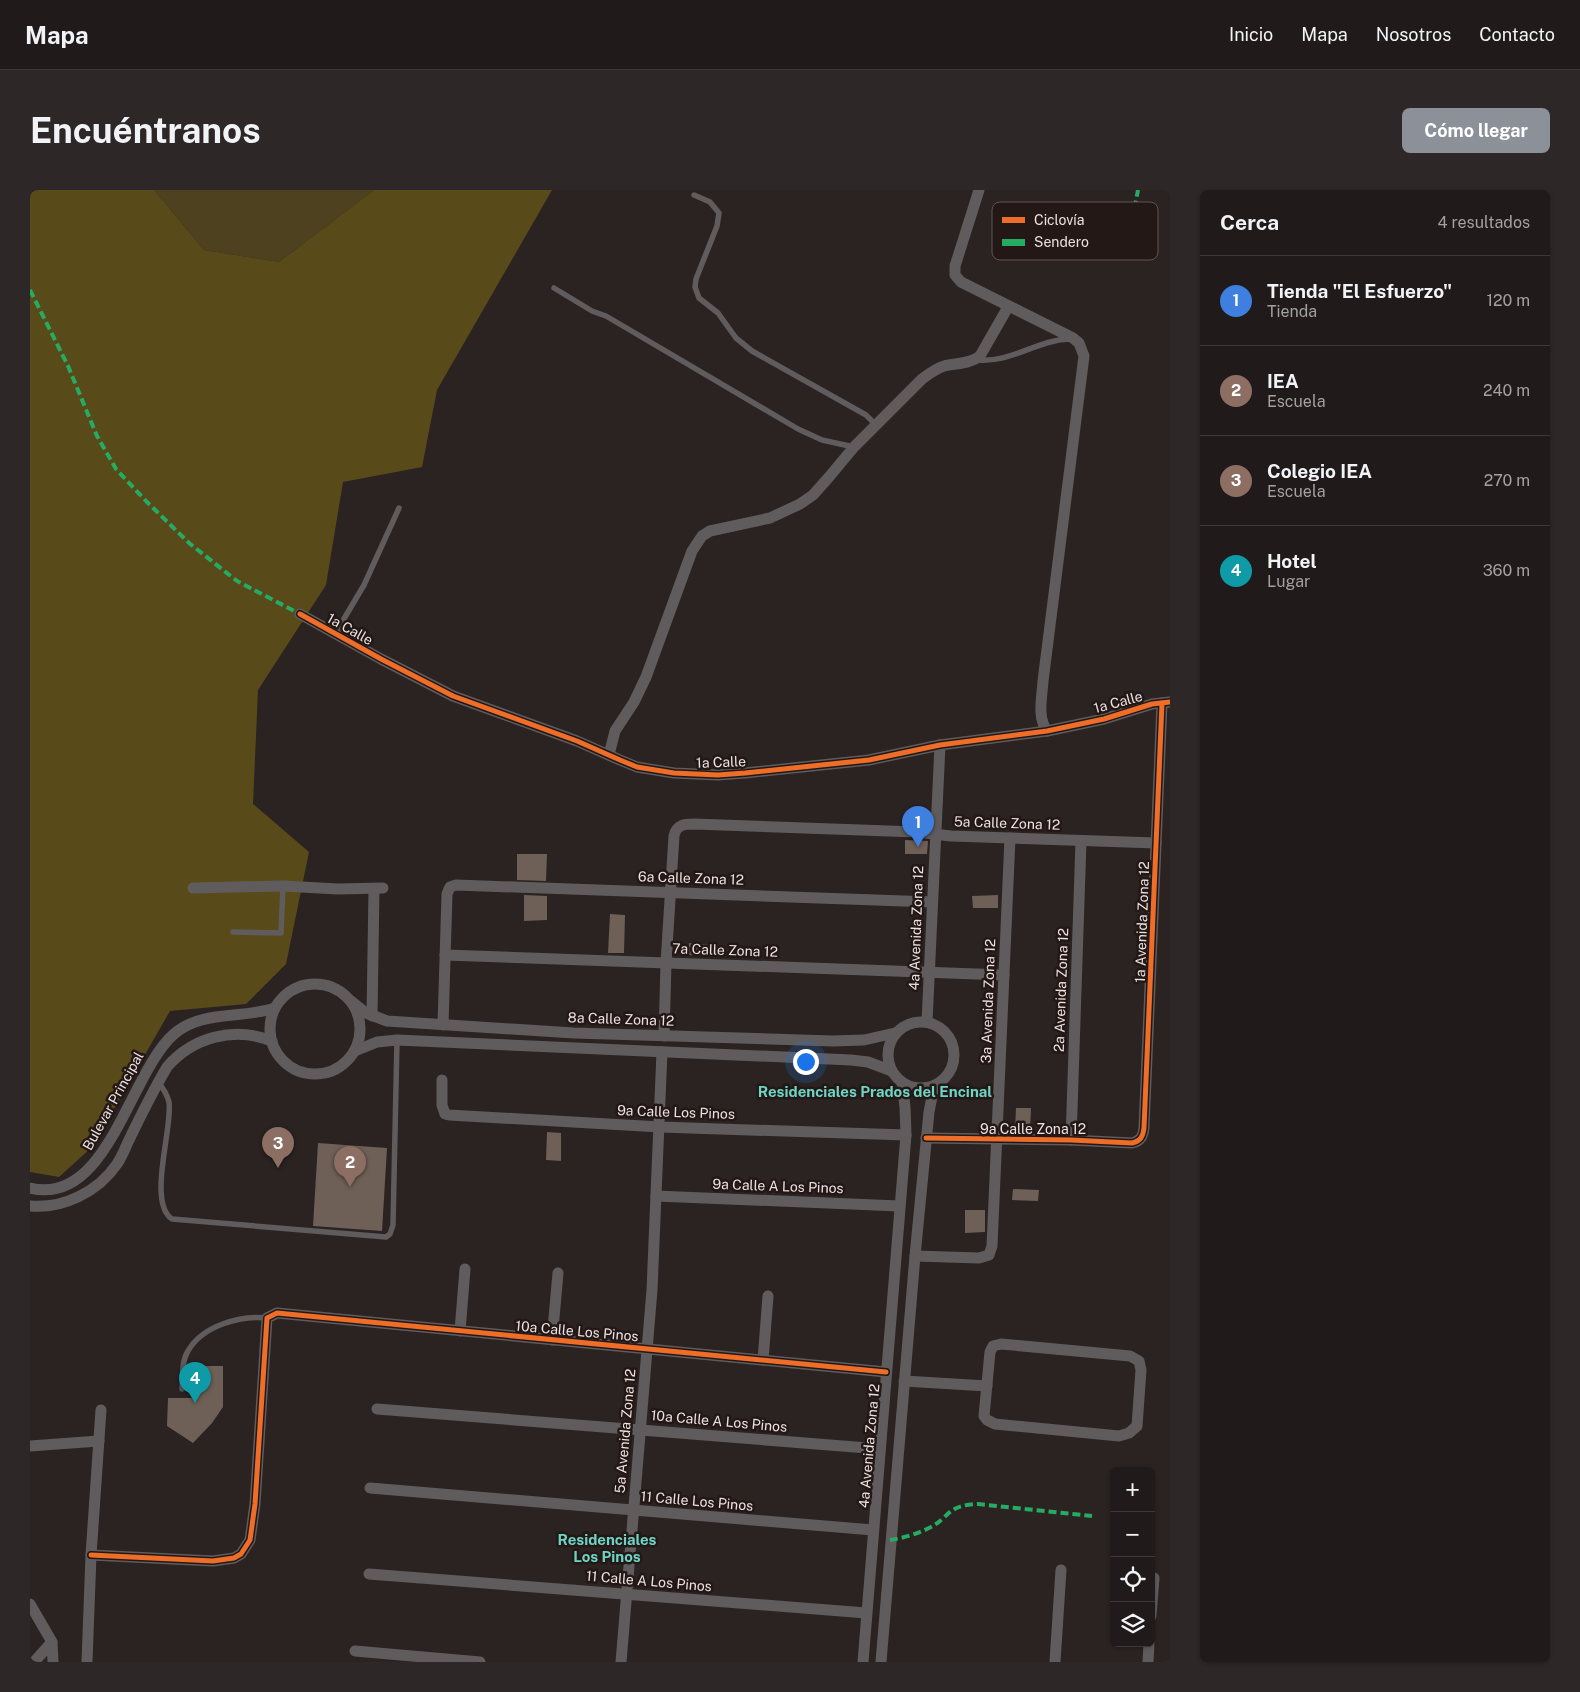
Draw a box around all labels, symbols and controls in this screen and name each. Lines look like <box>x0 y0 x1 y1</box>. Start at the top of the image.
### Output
text: Mapa <box>25 21 89 49</box>
text: Inicio <box>1229 24 1273 45</box>
text: Mapa <box>1301 24 1348 45</box>
text: Nosotros <box>1376 24 1451 45</box>
text: Contacto <box>1479 24 1555 45</box>
button: Cómo llegar <box>1402 108 1550 153</box>
text: Encuéntranos <box>30 110 261 151</box>
legend <box>992 202 1158 260</box>
text: Cerca <box>1220 210 1279 235</box>
text: Ciclovía <box>1034 212 1084 228</box>
text: 4 resultados <box>1438 213 1530 232</box>
text: Sendero <box>1034 234 1089 250</box>
text: Tienda "El Esfuerzo" <box>1267 280 1452 302</box>
text: 1 <box>1233 291 1239 310</box>
text: 120 m <box>1486 291 1530 310</box>
text: Tienda <box>1267 302 1317 321</box>
text: IEA <box>1267 370 1299 392</box>
text: 2 <box>1231 381 1241 400</box>
text: 240 m <box>1483 381 1530 400</box>
text: Escuela <box>1267 392 1326 411</box>
text: Colegio IEA <box>1267 460 1372 482</box>
text: 3 <box>1231 471 1241 490</box>
text: 270 m <box>1484 471 1530 490</box>
text: Escuela <box>1267 482 1326 501</box>
text: Hotel <box>1267 550 1317 572</box>
text: 4 <box>1231 561 1241 580</box>
text: 360 m <box>1483 561 1530 580</box>
text: Lugar <box>1267 572 1310 591</box>
street label: 1a Calle <box>324 610 376 648</box>
street label: 1a Calle <box>1092 688 1144 716</box>
street label: 1a Calle <box>696 753 746 771</box>
pin: 1 <box>902 806 934 847</box>
street label: 5a Calle Zona 12 <box>954 813 1060 833</box>
street label: 1a Avenida Zona 12 <box>1132 861 1152 983</box>
street label: 4a Avenida Zona 12 <box>906 865 926 991</box>
street label: 6a Calle Zona 12 <box>638 868 744 888</box>
street label: 2a Avenida Zona 12 <box>1051 928 1071 1052</box>
street label: 3a Avenida Zona 12 <box>978 938 998 1064</box>
street label: 7a Calle Zona 12 <box>672 940 778 960</box>
street label: 8a Calle Zona 12 <box>567 1009 675 1029</box>
street label: Bulevar Principal <box>79 1049 147 1153</box>
your location <box>793 1049 819 1075</box>
district label: Residenciales Prados del Encinal <box>758 1083 992 1100</box>
street label: 9a Calle Los Pinos <box>617 1102 735 1122</box>
street label: 9a Calle Zona 12 <box>980 1121 1086 1137</box>
pin: 3 <box>262 1127 294 1168</box>
pin: 2 <box>334 1146 366 1187</box>
street label: 9a Calle A Los Pinos <box>712 1176 844 1196</box>
street label: 10a Calle Los Pinos <box>515 1318 639 1344</box>
pin: 4 <box>179 1362 211 1403</box>
street label: 5a Avenida Zona 12 <box>612 1368 638 1494</box>
street label: 4a Avenida Zona 12 <box>856 1383 882 1509</box>
street label: 10a Calle A Los Pinos <box>650 1407 788 1435</box>
map controls <box>1110 1467 1155 1647</box>
button: + <box>1110 1467 1155 1512</box>
street label: 11 Calle Los Pinos <box>640 1488 754 1514</box>
button: − <box>1110 1512 1155 1557</box>
district label: Residenciales Los Pinos <box>557 1531 657 1565</box>
button: locate <box>1110 1557 1155 1602</box>
street label: 11 Calle A Los Pinos <box>585 1568 713 1594</box>
button: layers <box>1110 1602 1155 1647</box>

